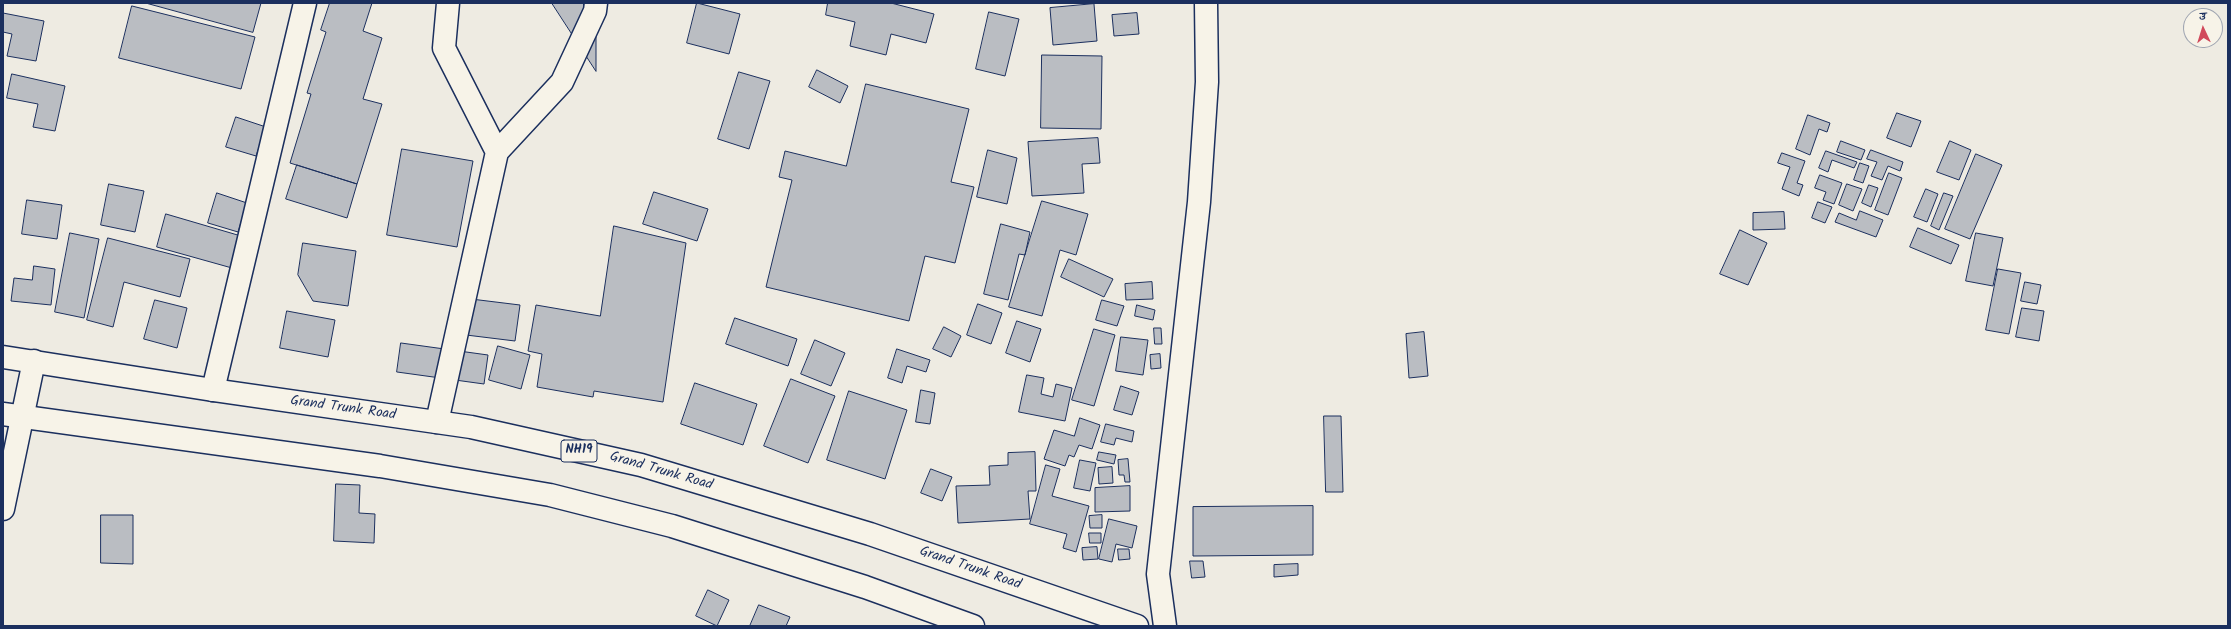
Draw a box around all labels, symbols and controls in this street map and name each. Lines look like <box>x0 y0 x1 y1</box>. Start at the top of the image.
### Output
north arrow <box>2183 8 2223 48</box>
text: उ <box>2198 8 2206 26</box>
street label: Grand Trunk Road <box>289 393 397 425</box>
road number: NH19 <box>561 440 597 462</box>
street label: Grand Trunk Road <box>608 449 714 495</box>
street label: Grand Trunk Road <box>917 544 1023 594</box>

